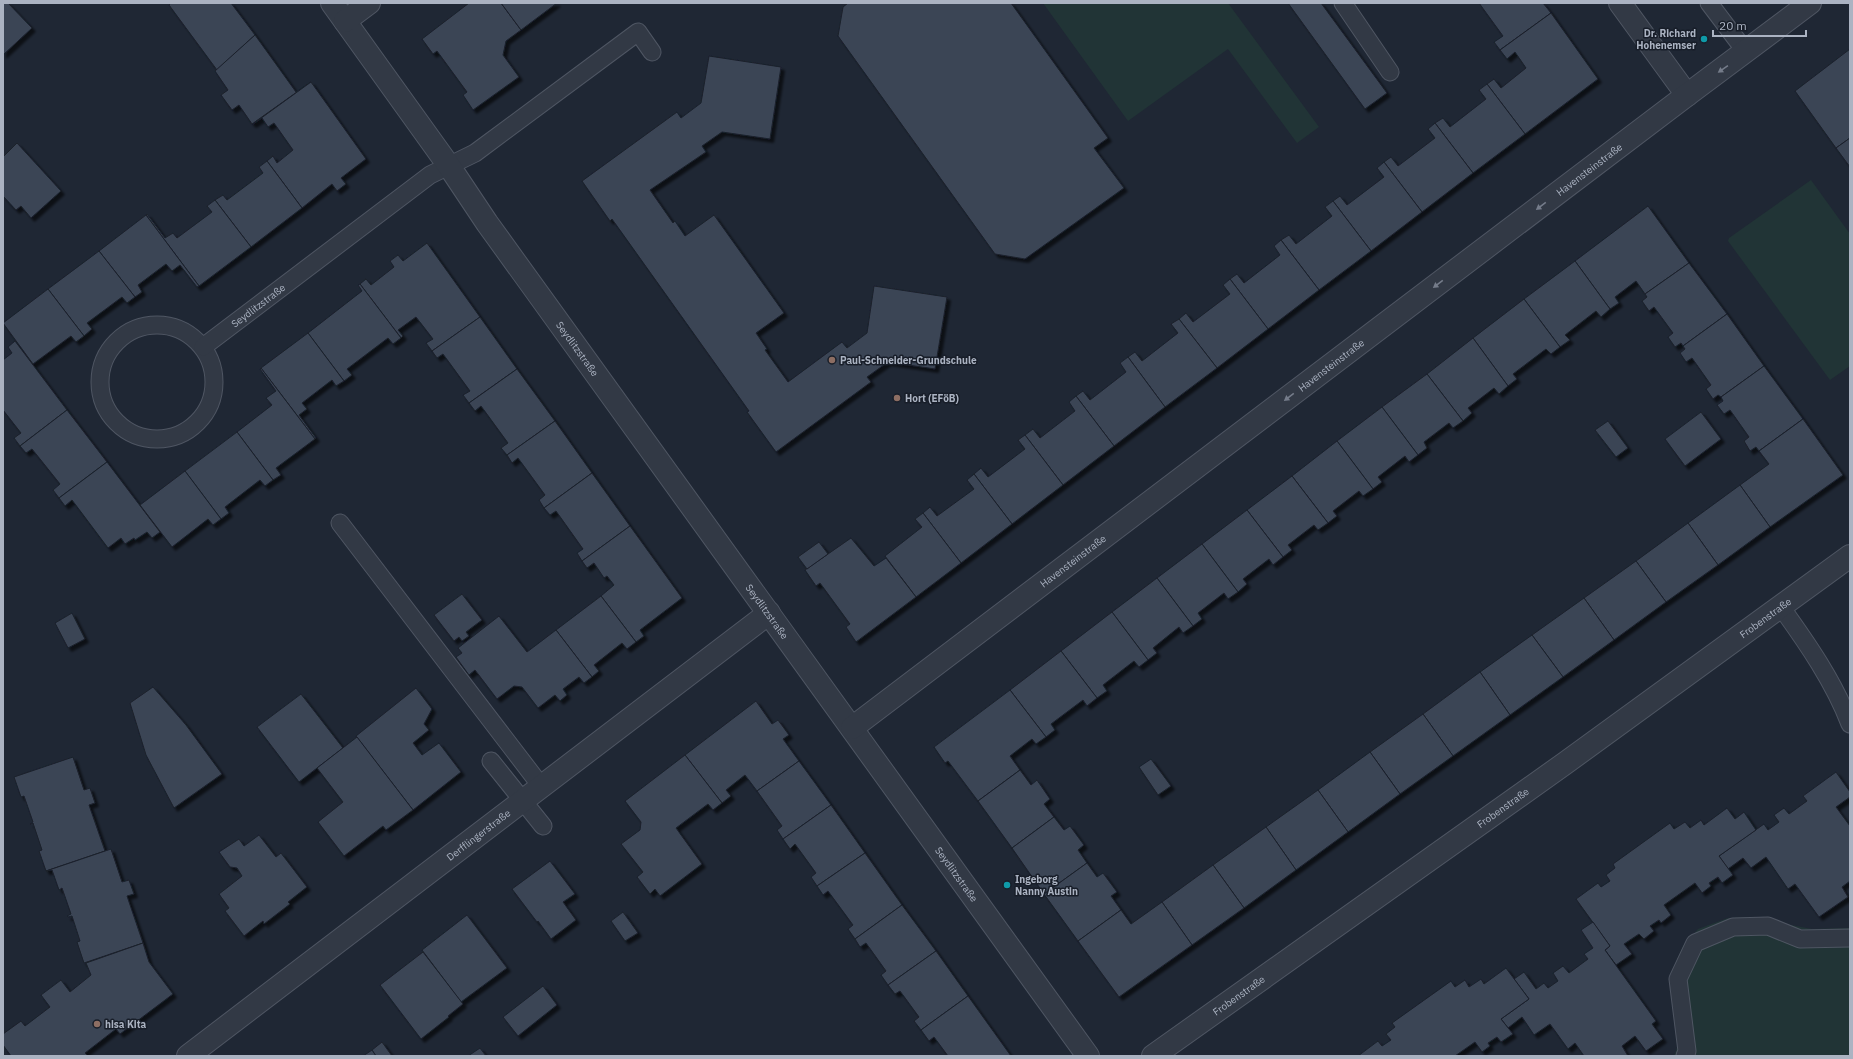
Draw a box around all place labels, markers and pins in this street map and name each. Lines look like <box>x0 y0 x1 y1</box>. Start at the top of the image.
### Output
place label: Dr. Richard Hohenemser <box>1636 27 1696 52</box>
marker: Dr. Richard Hohenemser <box>1699 34 1709 44</box>
place label: Paul-Schneider-Grundschule <box>840 354 977 367</box>
marker: Paul-Schneider-Grundschule <box>827 355 837 365</box>
place label: Hort (EFöB) <box>905 392 959 405</box>
marker: Hort (EFöB) <box>892 393 902 403</box>
place label: Ingeborg Nanny Austin <box>1015 873 1078 898</box>
marker: Ingeborg Nanny Austin <box>1002 880 1012 890</box>
place label: hisa Kita <box>105 1018 147 1031</box>
marker: hisa Kita <box>92 1019 102 1029</box>

